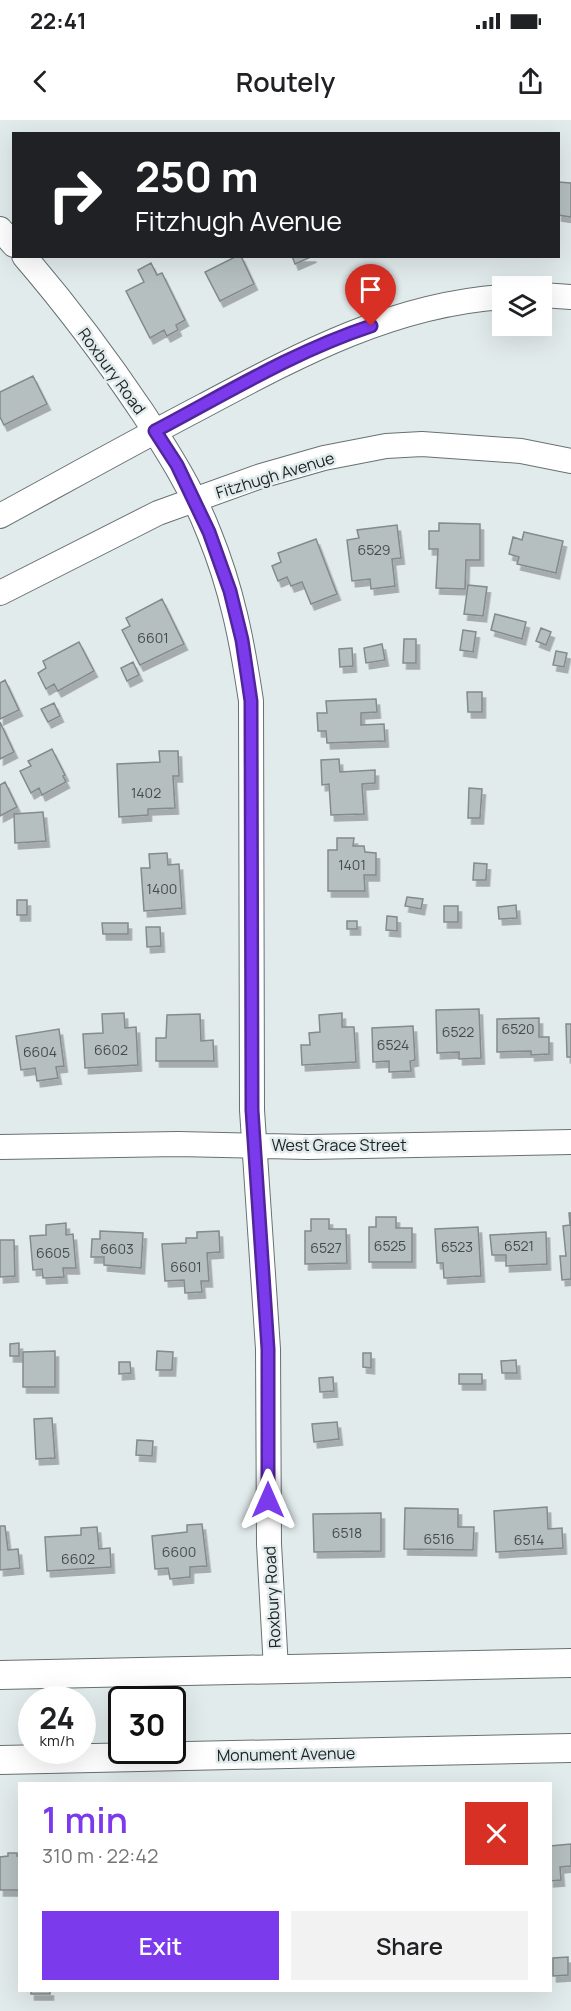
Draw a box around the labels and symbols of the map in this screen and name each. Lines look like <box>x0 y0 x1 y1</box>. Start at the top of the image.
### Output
pin <box>345 264 396 326</box>
street label: Roxbury Road <box>73 323 151 419</box>
street label: Fitzhugh Avenue <box>213 447 337 503</box>
house number: 6529 <box>357 540 391 559</box>
house number: 6601 <box>137 628 169 647</box>
house number: 1402 <box>131 783 161 802</box>
house number: 1401 <box>338 855 366 874</box>
house number: 1400 <box>147 879 177 898</box>
house number: 6520 <box>502 1019 534 1038</box>
house number: 6522 <box>442 1022 474 1041</box>
house number: 6524 <box>377 1035 409 1054</box>
house number: 6602 <box>94 1040 128 1059</box>
house number: 6604 <box>23 1042 57 1061</box>
street label: West Grace Street <box>271 1134 407 1156</box>
house number: 6525 <box>374 1236 406 1255</box>
house number: 6521 <box>504 1236 534 1255</box>
house number: 6523 <box>441 1237 473 1256</box>
house number: 6527 <box>310 1238 342 1257</box>
house number: 6603 <box>100 1239 134 1258</box>
house number: 6605 <box>36 1243 70 1262</box>
house number: 6601 <box>170 1257 202 1276</box>
position arrow <box>236 1468 300 1532</box>
house number: 6518 <box>332 1523 362 1542</box>
house number: 6516 <box>424 1529 454 1548</box>
house number: 6514 <box>514 1530 544 1549</box>
house number: 6600 <box>162 1542 196 1561</box>
street label: Roxbury Road <box>258 1545 286 1649</box>
house number: 6602 <box>61 1549 95 1568</box>
speed limit sign: 30 <box>108 1686 186 1764</box>
street label: Monument Avenue <box>217 1742 355 1766</box>

